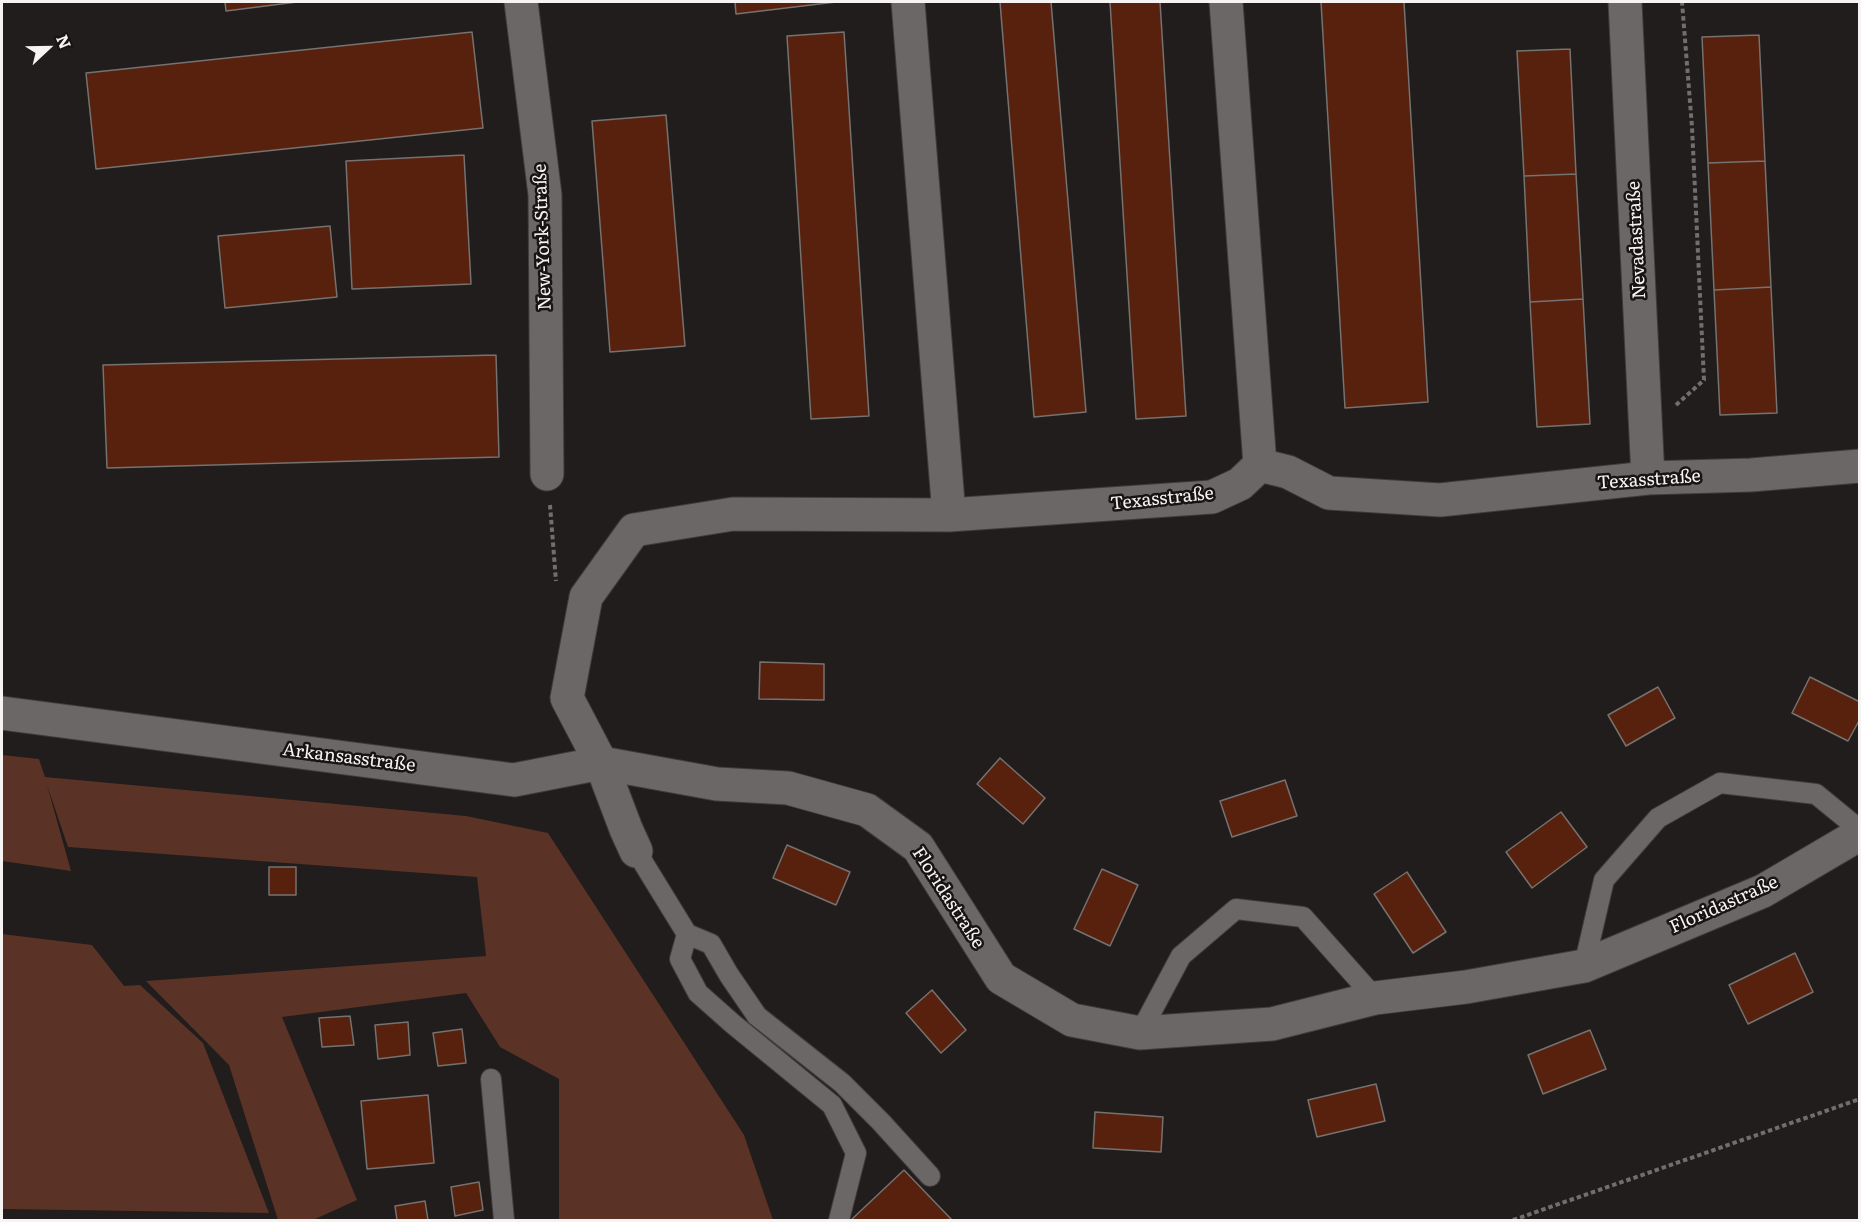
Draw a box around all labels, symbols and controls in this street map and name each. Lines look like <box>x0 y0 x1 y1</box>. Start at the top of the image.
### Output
north arrow <box>18 18 78 78</box>
text: N <box>51 31 78 52</box>
street label: New-York-Straße <box>530 163 556 311</box>
street label: Nevadastraße <box>1623 180 1651 300</box>
street label: Texasstraße <box>1596 466 1702 494</box>
street label: Texasstraße <box>1109 483 1215 515</box>
street label: Arkansasstraße <box>281 739 417 777</box>
street label: Floridastraße <box>907 843 989 953</box>
street label: Floridastraße <box>1666 871 1782 939</box>

